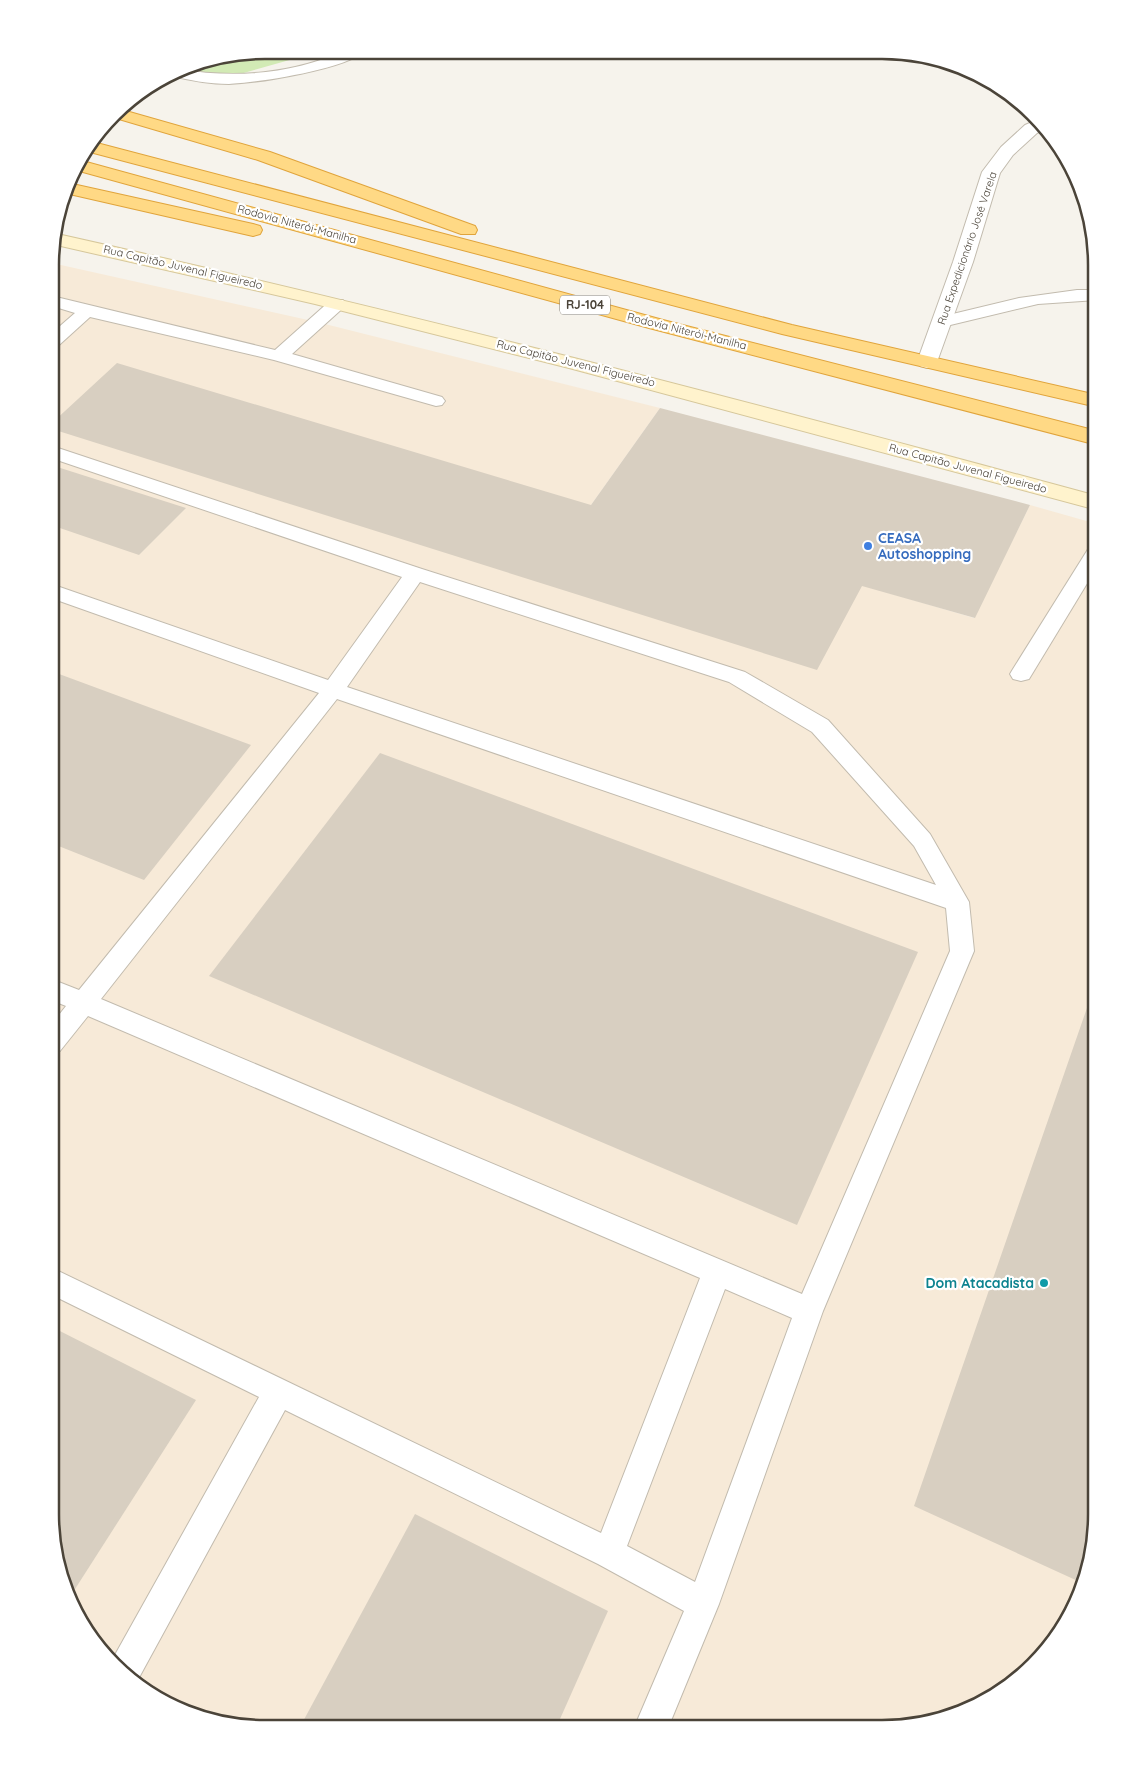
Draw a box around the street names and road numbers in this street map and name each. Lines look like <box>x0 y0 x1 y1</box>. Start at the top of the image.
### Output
street label: Rua Expedicionário José Varela <box>934 170 1000 326</box>
street label: Rodovia Niterói-Manilha <box>236 201 358 247</box>
street label: Rua Capitão Juvenal Figueiredo <box>102 242 264 292</box>
road number: RJ-104 <box>560 296 610 314</box>
street label: Rodovia Niterói-Manilha <box>626 309 748 353</box>
street label: Rua Capitão Juvenal Figueiredo <box>495 337 657 390</box>
street label: Rua Capitão Juvenal Figueiredo <box>888 440 1049 496</box>

